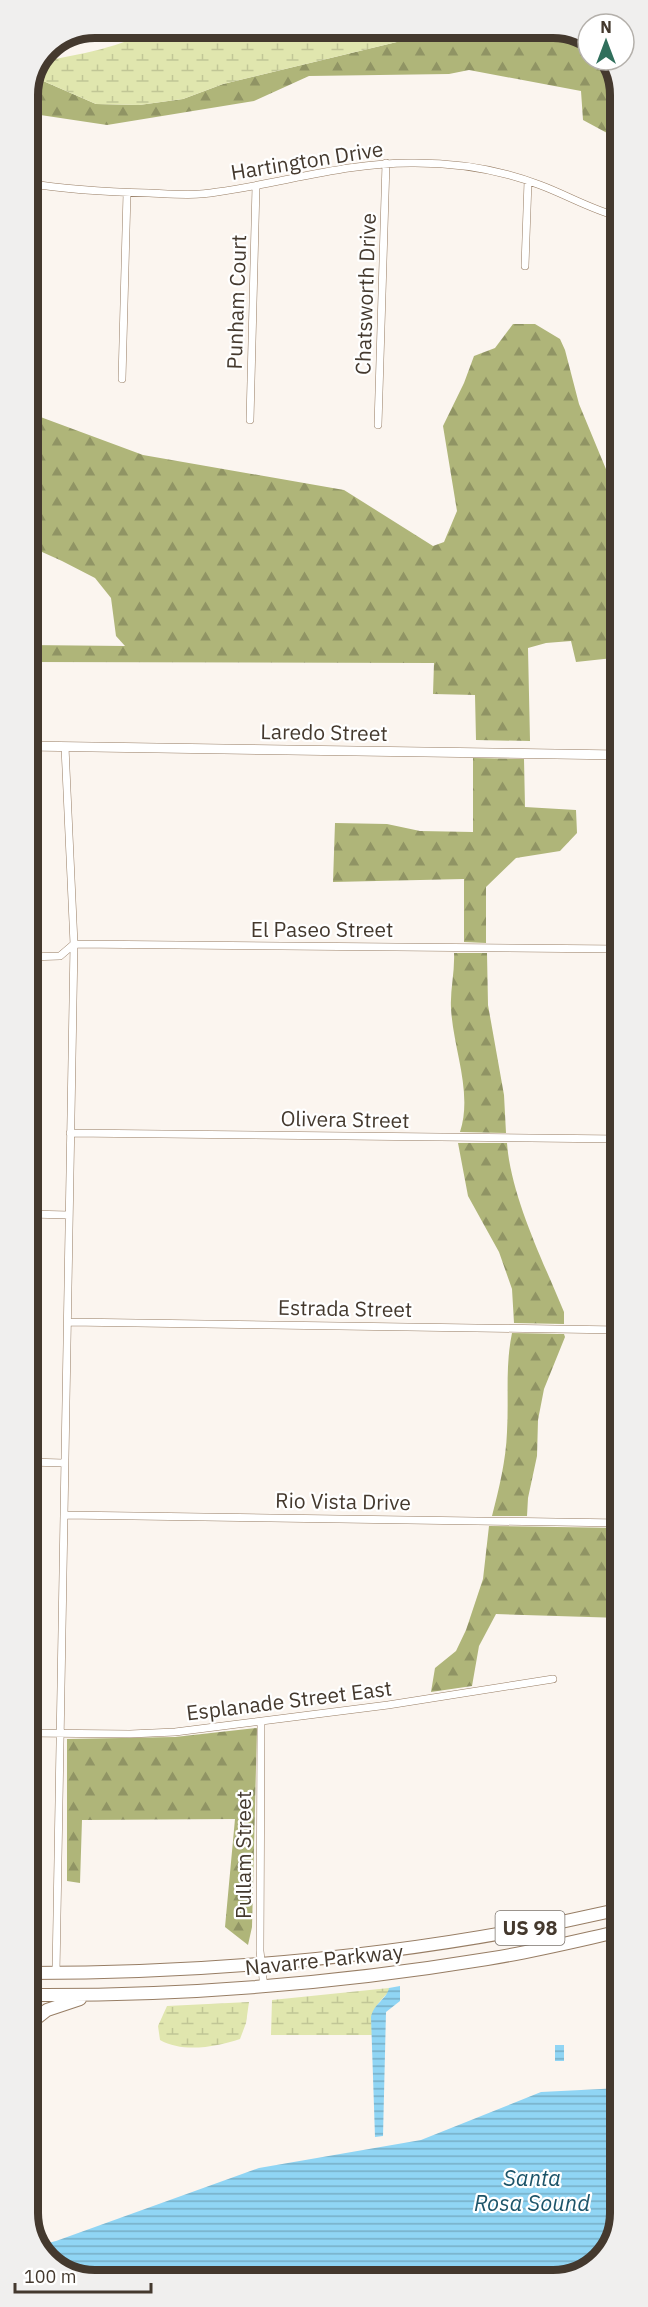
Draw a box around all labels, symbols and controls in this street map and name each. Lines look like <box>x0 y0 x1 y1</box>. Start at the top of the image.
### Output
north arrow <box>576 12 636 72</box>
text: N <box>600 17 612 37</box>
street label: Hartington Drive <box>229 134 385 186</box>
street label: Chatsworth Drive <box>348 212 382 375</box>
street label: Punham Court <box>220 234 252 370</box>
street label: Laredo Street <box>260 717 388 747</box>
street label: El Paseo Street <box>251 915 393 943</box>
street label: Olivera Street <box>280 1104 410 1134</box>
street label: Estrada Street <box>278 1293 412 1323</box>
street label: Rio Vista Drive <box>275 1486 411 1516</box>
street label: Esplanade Street East <box>185 1674 393 1727</box>
street label: Pullam Street <box>229 1791 257 1919</box>
road number: US 98 <box>496 1911 564 1945</box>
street label: Navarre Parkway <box>243 1937 405 1981</box>
water label: Santa Rosa Sound <box>474 2163 590 2217</box>
scale bar <box>15 2256 152 2294</box>
text: 100 m <box>24 2265 76 2288</box>

